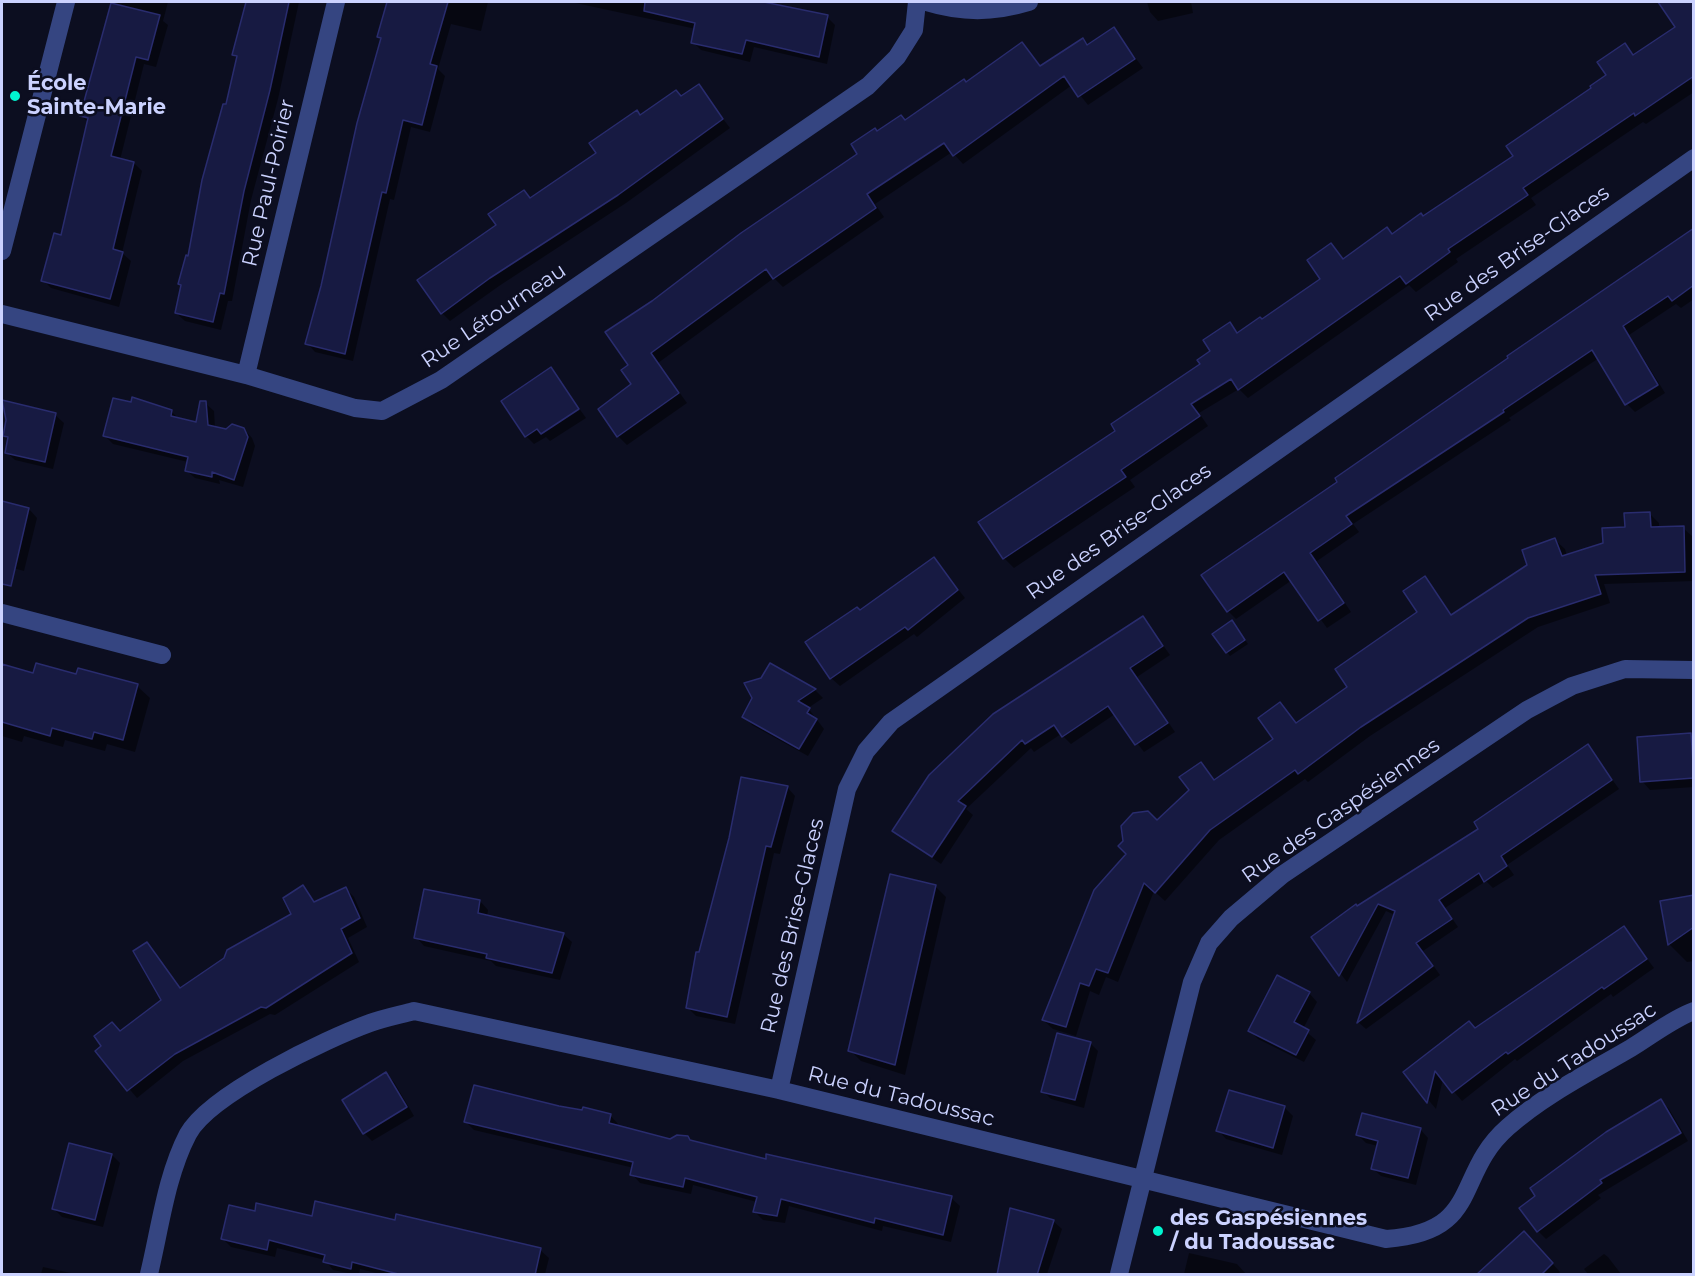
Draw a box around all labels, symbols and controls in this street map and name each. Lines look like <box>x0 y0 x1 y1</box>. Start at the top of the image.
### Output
place label: École Sainte-Marie <box>27 71 166 121</box>
marker: École Sainte-Marie <box>8 89 22 103</box>
street label: Rue Paul-Poirier <box>237 97 301 269</box>
street label: Rue des Brise-Glaces <box>1420 181 1614 327</box>
street label: Rue Létourneau <box>417 258 571 374</box>
street label: Rue des Brise-Glaces <box>1022 459 1216 605</box>
street label: Rue des Gaspésiennes <box>1237 733 1445 889</box>
street label: Rue des Brise-Glaces <box>756 816 830 1036</box>
street label: Rue du Tadoussac <box>1487 997 1661 1123</box>
street label: Rue du Tadoussac <box>805 1062 997 1132</box>
place label: des Gaspésiennes / du Tadoussac <box>1170 1206 1367 1256</box>
marker: des Gaspésiennes / du Tadoussac <box>1151 1224 1165 1238</box>

